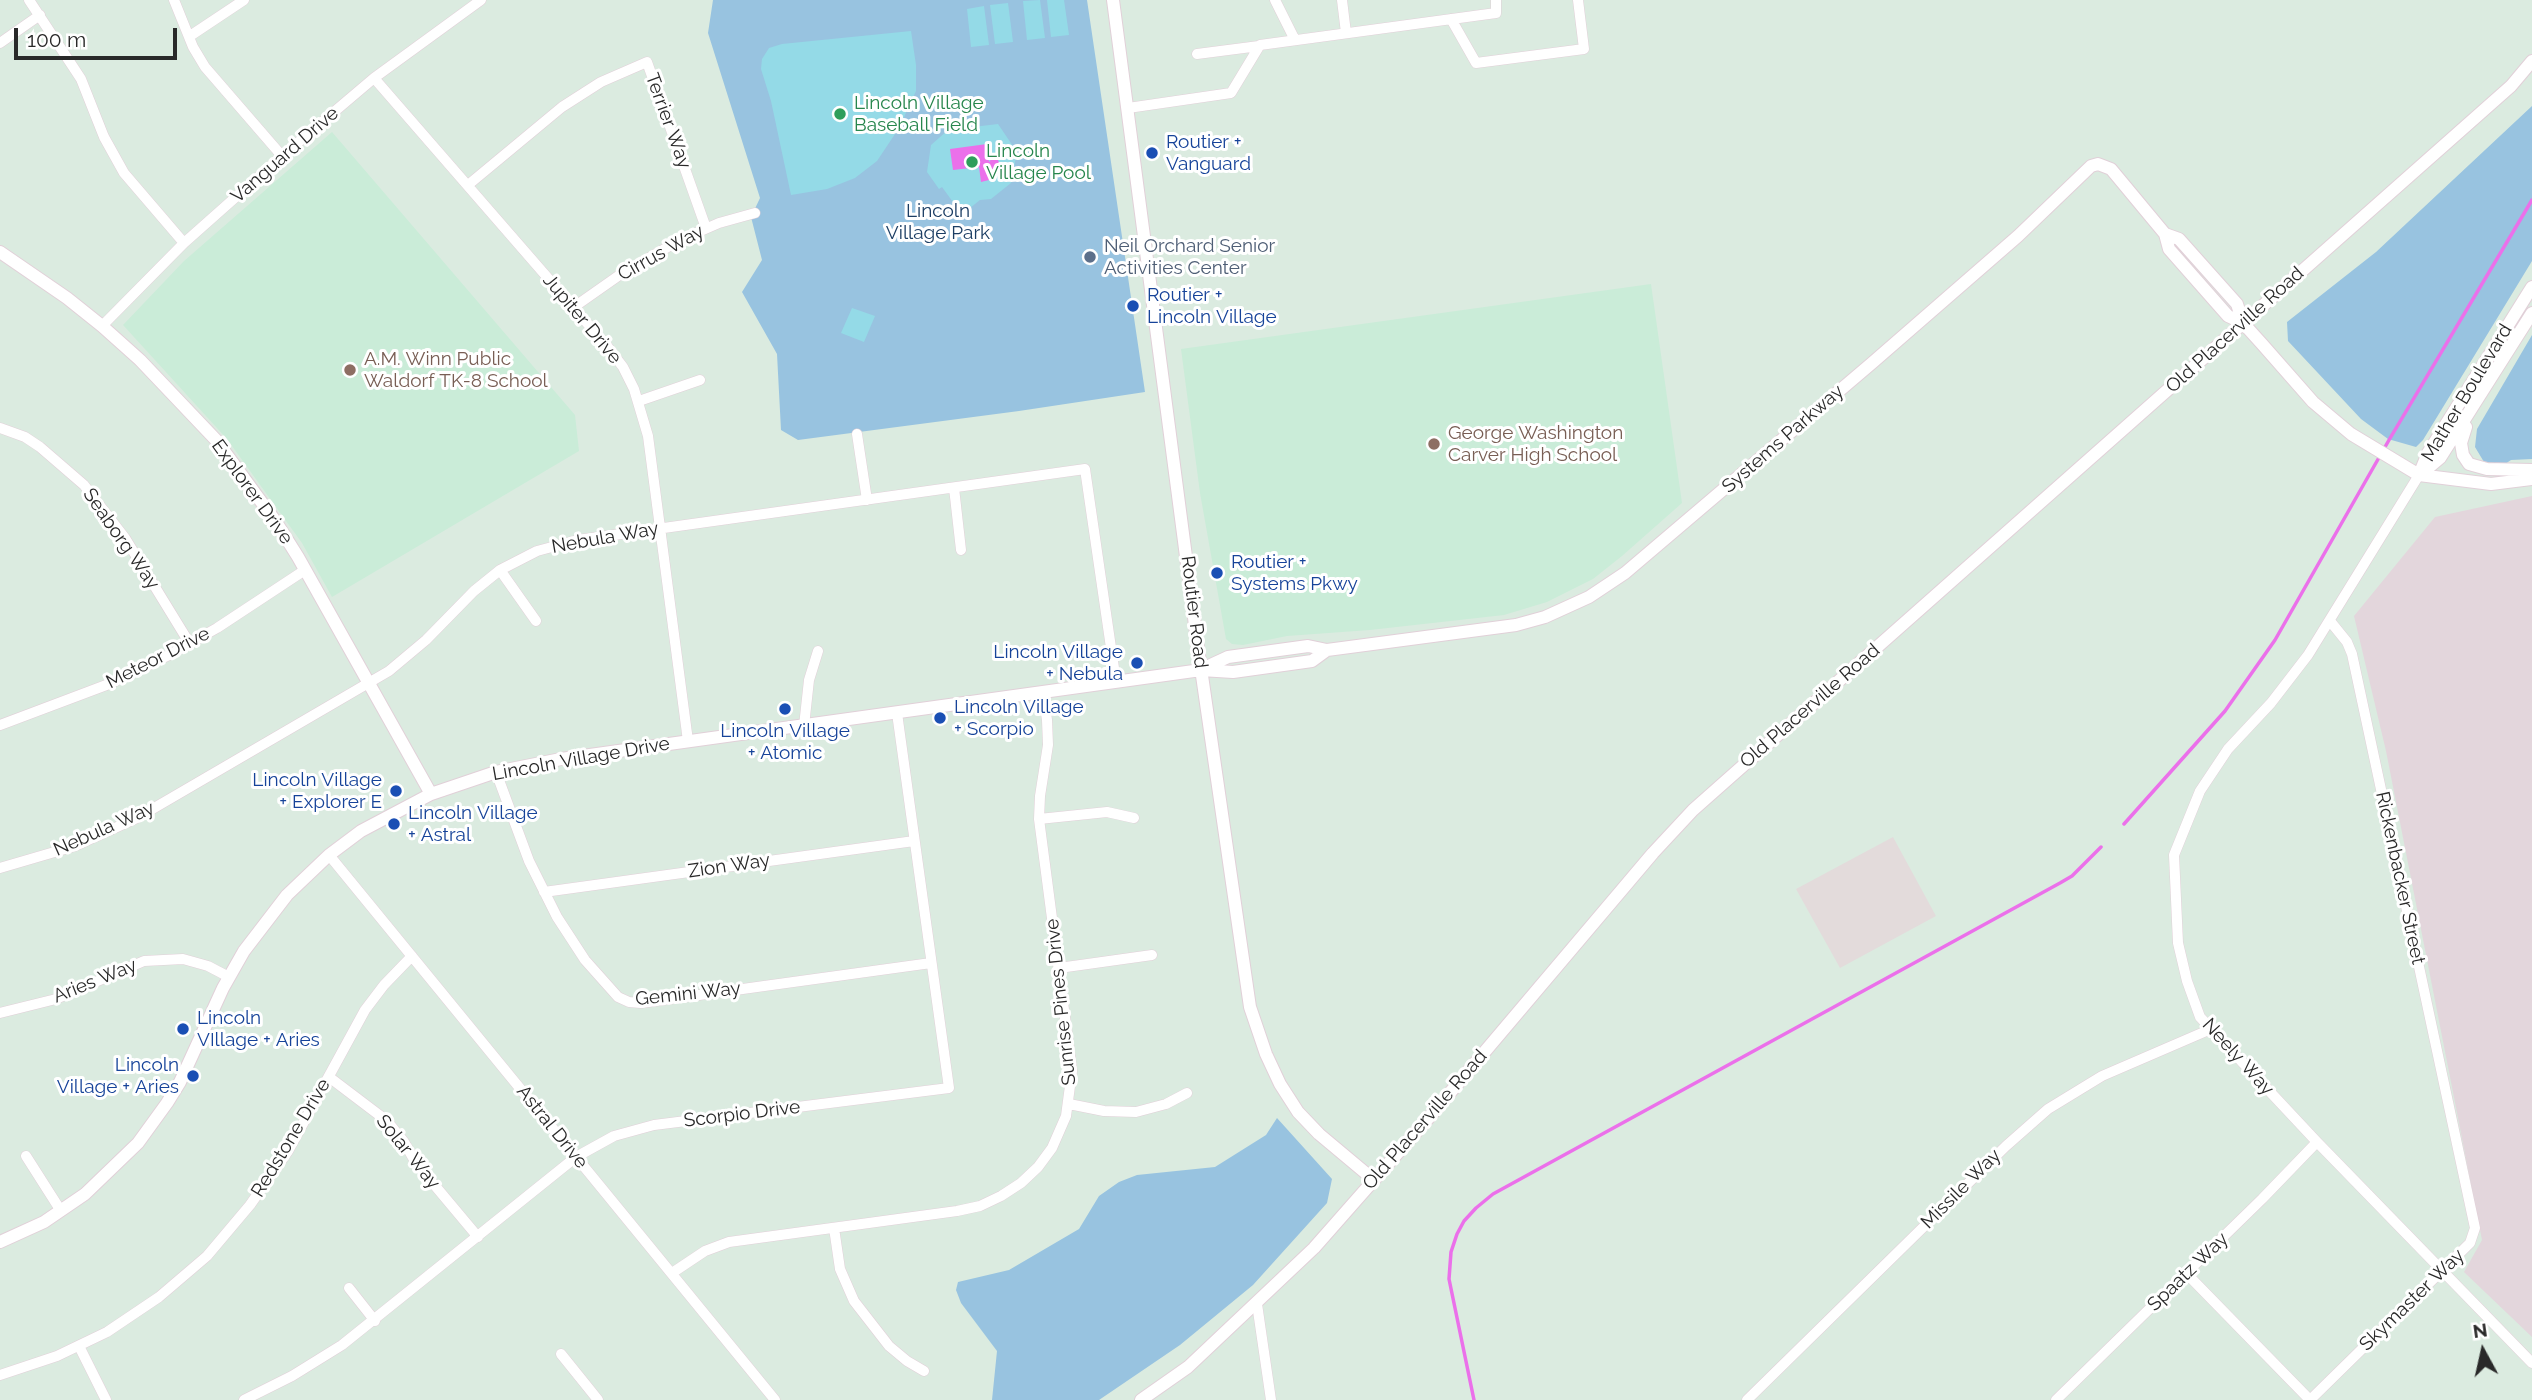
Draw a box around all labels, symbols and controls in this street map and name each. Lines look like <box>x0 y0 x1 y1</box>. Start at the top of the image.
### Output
scale bar <box>18 14 180 58</box>
text: 100 m <box>27 27 86 52</box>
street label: Terrier Way <box>640 70 696 172</box>
place label: Lincoln Village Baseball Field <box>854 92 984 136</box>
street label: Vanguard Drive <box>227 102 343 208</box>
marker: Lincoln Village Baseball Field <box>832 106 848 122</box>
place label: Routier + Vanguard <box>1166 131 1251 175</box>
place label: Lincoln Village Pool <box>986 140 1091 184</box>
marker: Routier + Vanguard <box>1144 145 1160 161</box>
marker: Lincoln Village Pool <box>964 154 980 170</box>
park label: Lincoln Village Park <box>886 200 990 244</box>
street label: Cirrus Way <box>614 220 708 286</box>
place label: Neil Orchard Senior Activities Center <box>1104 235 1275 279</box>
marker: Neil Orchard Senior Activities Center <box>1082 249 1098 265</box>
street label: Old Placerville Road <box>2161 262 2309 398</box>
street label: Jupiter Drive <box>538 269 626 369</box>
place label: Routier + Lincoln Village <box>1147 284 1277 328</box>
marker: Routier + Lincoln Village <box>1125 298 1141 314</box>
street label: Mather Boulevard <box>2417 320 2517 466</box>
place label: A.M. Winn Public Waldorf TK-8 School <box>364 348 548 392</box>
marker: A.M. Winn Public Waldorf TK-8 School <box>342 362 358 378</box>
street label: Systems Parkway <box>1718 380 1848 498</box>
place label: George Washington Carver High School <box>1448 422 1623 466</box>
street label: Explorer Drive <box>206 435 298 549</box>
marker: George Washington Carver High School <box>1426 436 1442 452</box>
street label: Seaborg Way <box>78 484 164 594</box>
street label: Nebula Way <box>550 517 660 559</box>
place label: Routier + Systems Pkwy <box>1231 551 1358 595</box>
street label: Routier Road <box>1176 554 1212 670</box>
marker: Routier + Systems Pkwy <box>1209 565 1225 581</box>
street label: Meteor Drive <box>102 622 214 694</box>
street label: Old Placerville Road <box>1735 639 1885 773</box>
place label: Lincoln Village + Nebula <box>993 641 1123 685</box>
marker: Lincoln Village + Nebula <box>1129 655 1145 671</box>
place label: Lincoln Village + Scorpio <box>954 696 1084 740</box>
marker: Lincoln Village + Atomic <box>777 701 793 717</box>
marker: Lincoln Village + Scorpio <box>932 710 948 726</box>
place label: Lincoln Village + Atomic <box>720 720 850 764</box>
street label: Lincoln Village Drive <box>490 732 672 786</box>
place label: Lincoln Village + Explorer E <box>252 769 382 813</box>
marker: Lincoln Village + Explorer E <box>388 783 404 799</box>
street label: Rickenbacker Street <box>2371 790 2429 966</box>
street label: Nebula Way <box>50 797 158 861</box>
place label: Lincoln Village + Astral <box>408 802 538 846</box>
marker: Lincoln Village + Astral <box>386 816 402 832</box>
street label: Zion Way <box>687 849 771 883</box>
street label: Sunrise Pines Drive <box>1041 918 1081 1086</box>
street label: Aries Way <box>50 954 140 1008</box>
street label: Gemini Way <box>634 977 742 1011</box>
place label: Lincoln VIllage + Aries <box>197 1007 320 1051</box>
street label: Neely Way <box>2197 1014 2279 1100</box>
marker: Lincoln VIllage + Aries <box>175 1021 191 1037</box>
street label: Old Placerville Road <box>1358 1045 1492 1195</box>
place label: Lincoln Village + Aries <box>57 1054 179 1098</box>
marker: Lincoln Village + Aries <box>185 1068 201 1084</box>
street label: Redstone Drive <box>247 1075 335 1201</box>
street label: Astral Drive <box>511 1081 593 1173</box>
street label: Scorpio Drive <box>682 1096 802 1132</box>
street label: Solar Way <box>371 1110 445 1194</box>
street label: Missile Way <box>1916 1144 2006 1234</box>
street label: Spaatz Way <box>2143 1228 2233 1316</box>
street label: Skymaster Way <box>2355 1244 2469 1356</box>
north arrow <box>2448 1316 2518 1386</box>
text: N <box>2471 1318 2489 1342</box>

